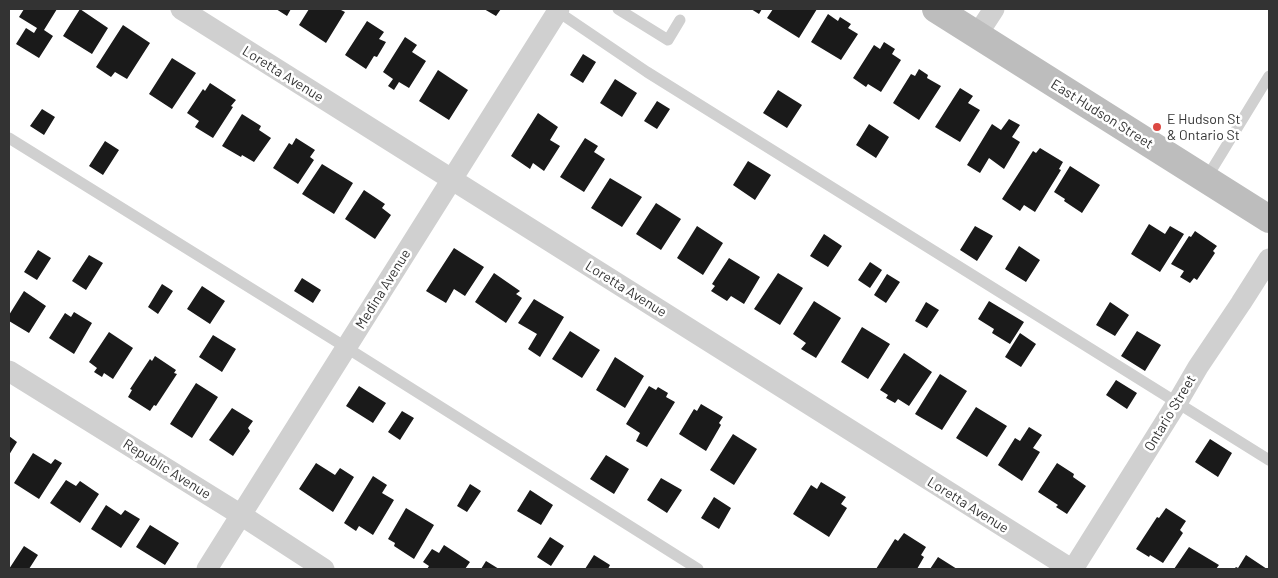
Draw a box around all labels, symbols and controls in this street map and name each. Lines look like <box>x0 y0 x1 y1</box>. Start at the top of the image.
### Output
street label: Loretta Avenue <box>239 42 327 106</box>
street label: East Hudson Street <box>1048 76 1156 152</box>
place label: E Hudson St & Ontario St <box>1167 111 1241 144</box>
marker: E Hudson St & Ontario St <box>1151 121 1163 133</box>
street label: Medina Avenue <box>352 246 414 332</box>
street label: Loretta Avenue <box>582 257 670 321</box>
street label: Ontario Street <box>1141 372 1199 454</box>
street label: Republic Avenue <box>120 435 214 503</box>
street label: Loretta Avenue <box>924 473 1012 537</box>

